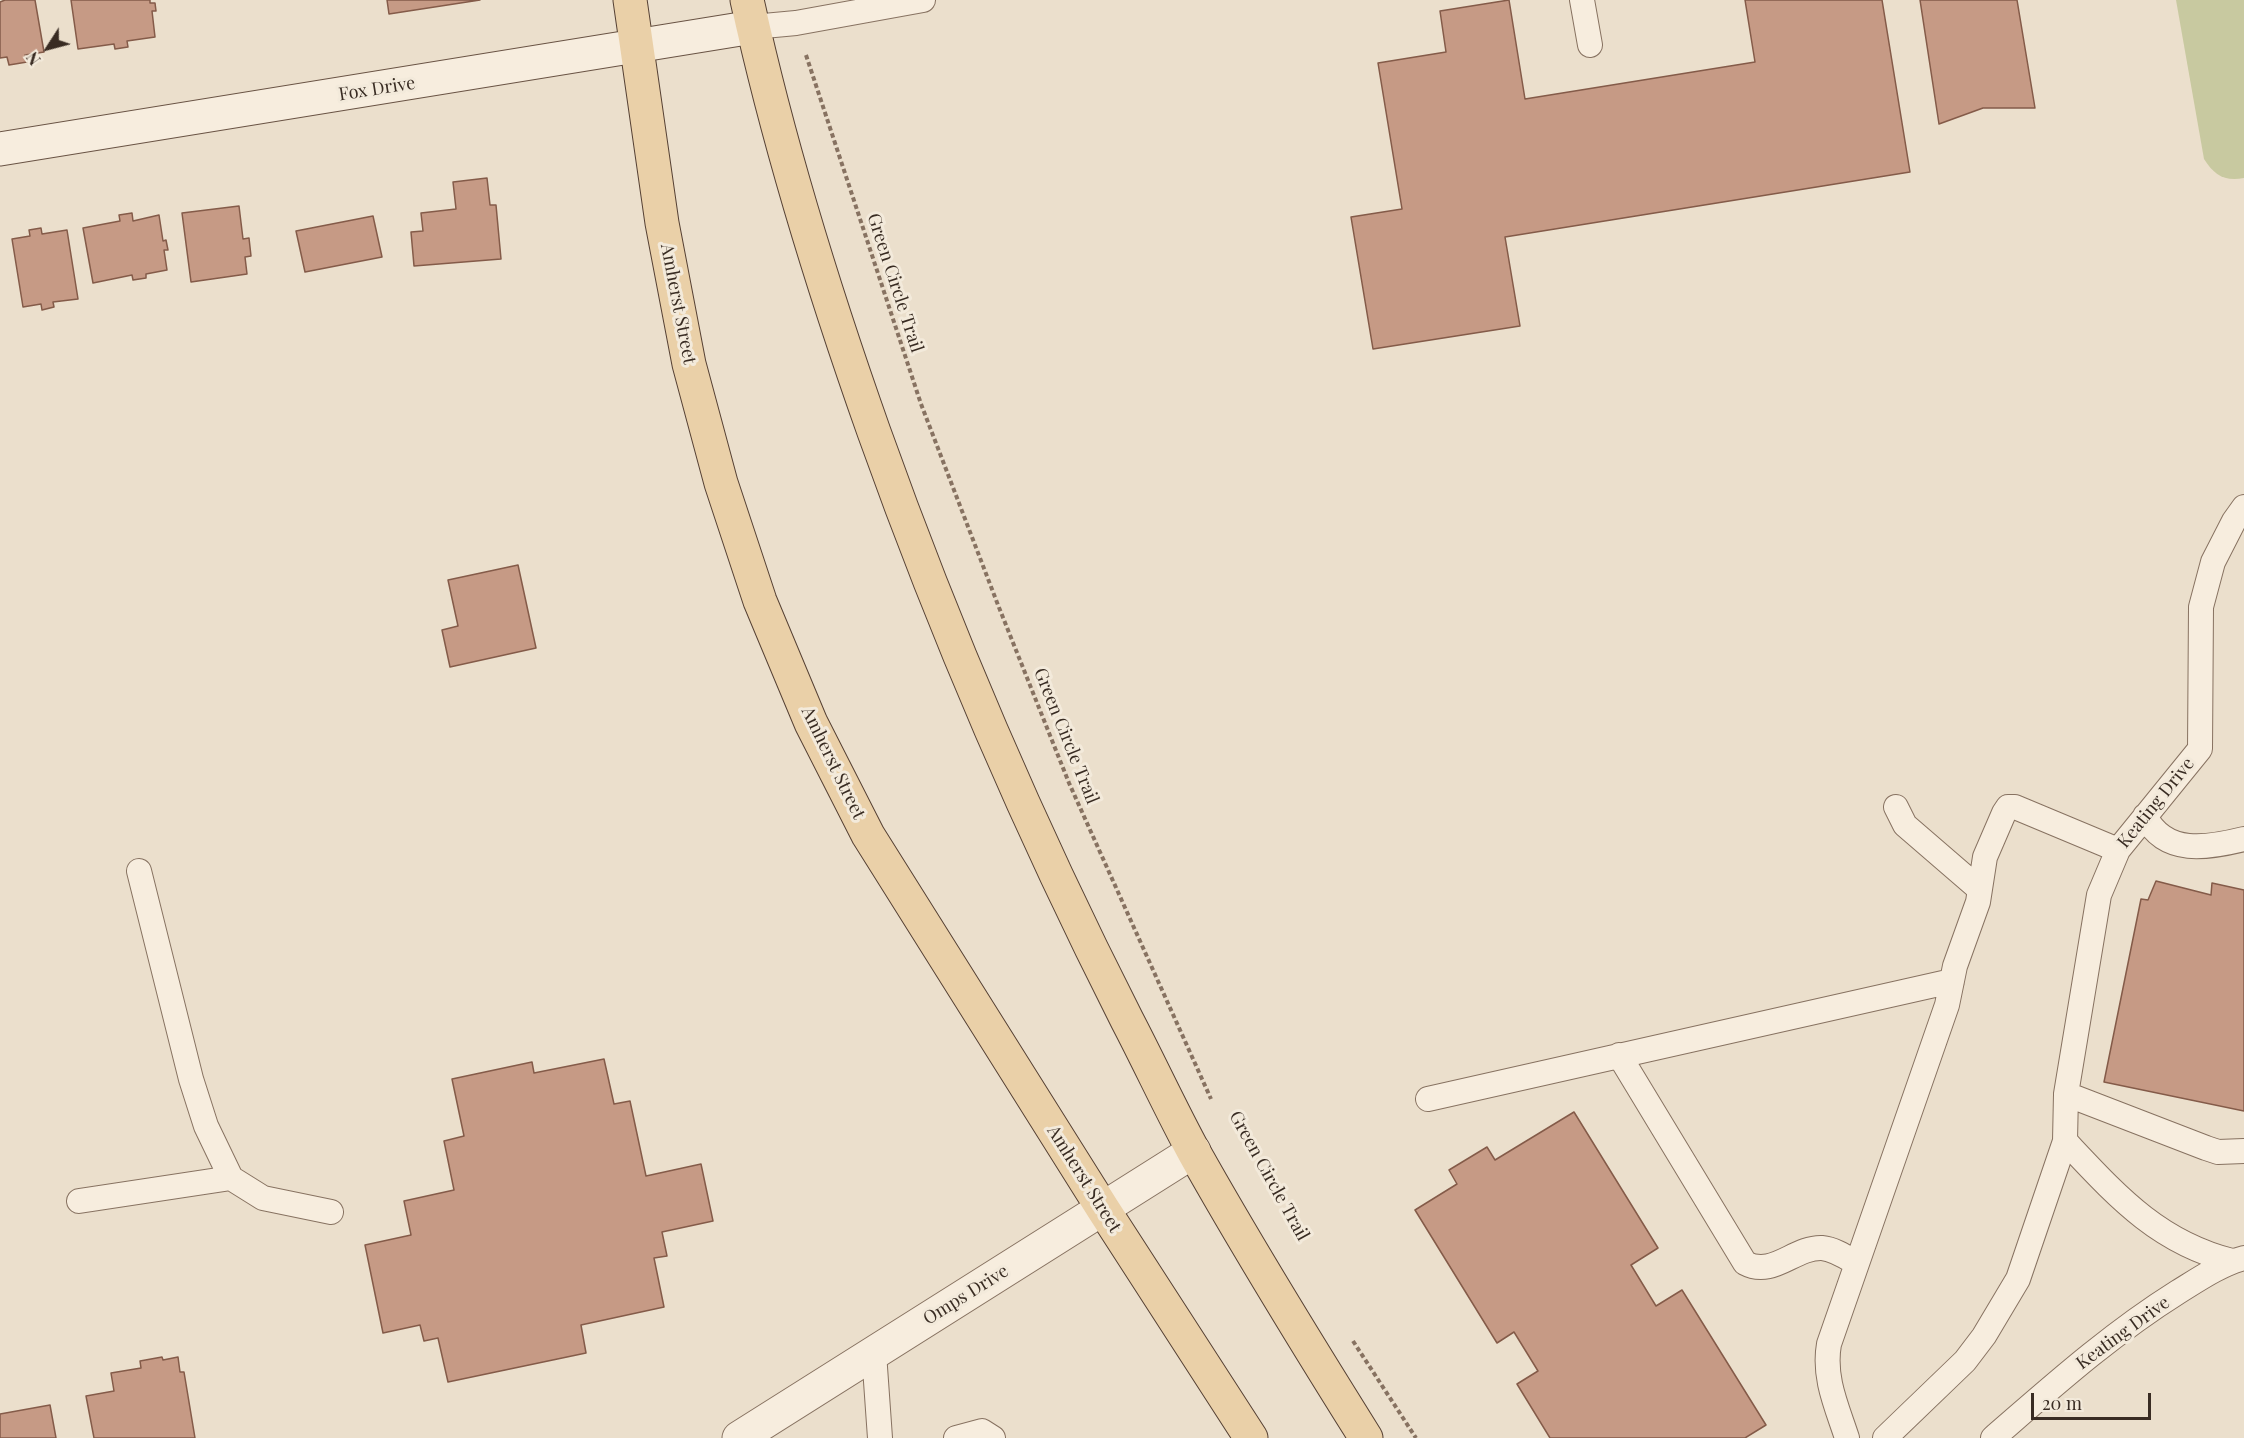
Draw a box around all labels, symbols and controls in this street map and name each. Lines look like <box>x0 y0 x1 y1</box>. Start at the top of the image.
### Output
north arrow <box>18 18 78 78</box>
text: N <box>21 48 45 70</box>
street label: Fox Drive <box>337 72 417 106</box>
street label: Green Circle Trail <box>862 211 928 355</box>
street label: Amherst Street <box>656 242 700 366</box>
street label: Green Circle Trail <box>1029 665 1103 807</box>
street label: Amherst Street <box>796 703 870 823</box>
street label: Keating Drive <box>2113 753 2199 853</box>
street label: Green Circle Trail <box>1224 1107 1314 1245</box>
street label: Amherst Street <box>1042 1121 1126 1237</box>
street label: Omps Drive <box>919 1260 1013 1330</box>
street label: Keating Drive <box>2072 1292 2174 1374</box>
scale bar <box>2034 1381 2154 1419</box>
text: 20 m <box>2042 1391 2082 1415</box>

